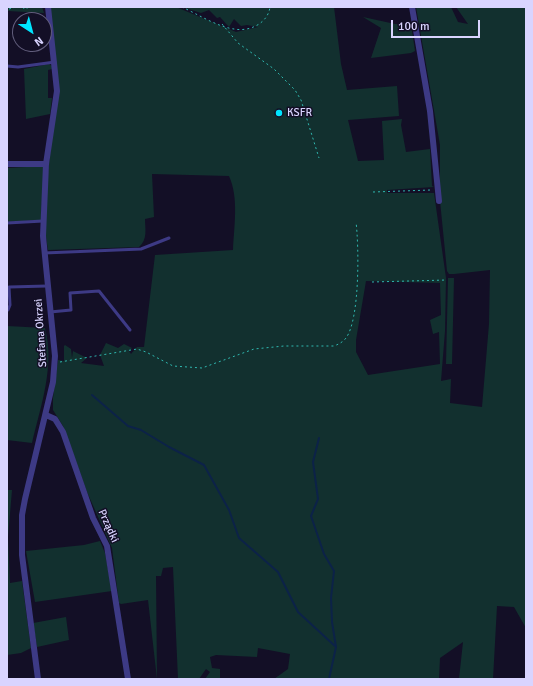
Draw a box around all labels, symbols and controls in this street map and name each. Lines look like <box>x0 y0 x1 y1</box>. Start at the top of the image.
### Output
north arrow <box>12 12 52 52</box>
scale bar <box>393 12 482 38</box>
text: 100 m <box>398 19 430 34</box>
text: N <box>32 34 46 49</box>
place label: KSFR <box>287 106 312 120</box>
marker: KSFR <box>274 108 284 118</box>
street label: Stefana Okrzei <box>32 298 50 368</box>
street label: Prządki <box>95 507 121 545</box>

